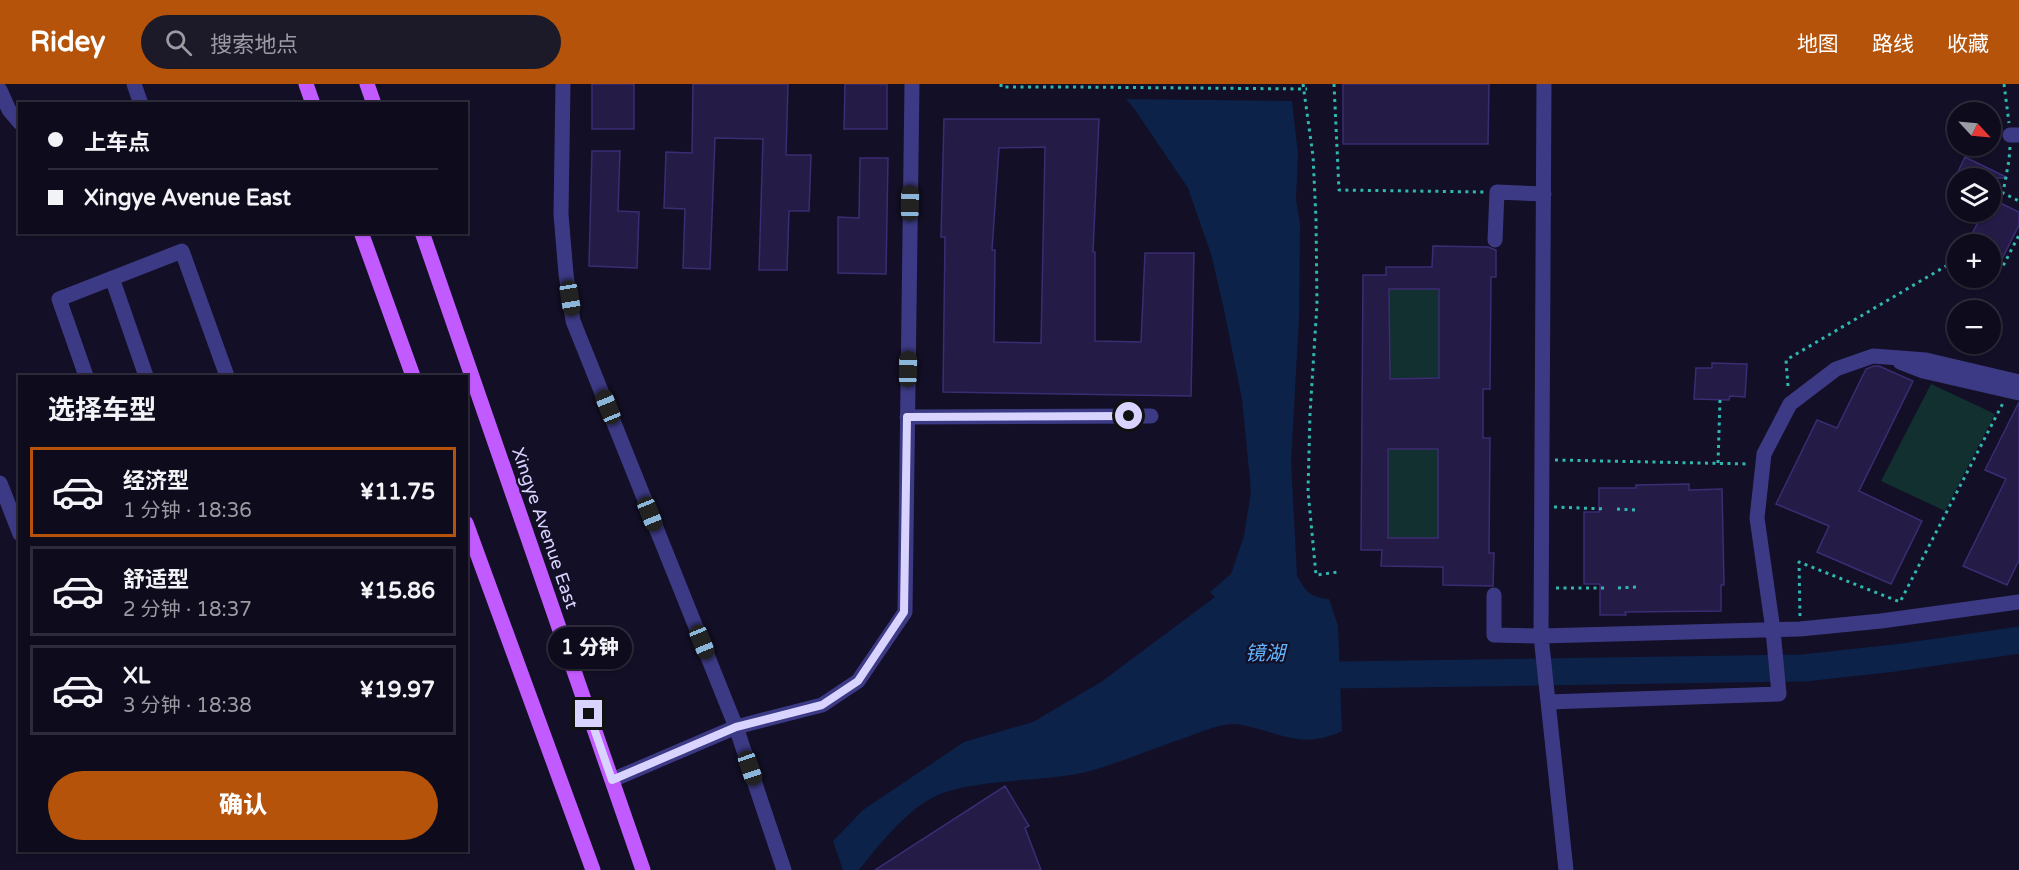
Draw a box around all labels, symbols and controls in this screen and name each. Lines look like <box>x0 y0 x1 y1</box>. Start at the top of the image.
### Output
search box <box>141 15 561 69</box>
text: Ridey <box>30 25 105 59</box>
icon: search <box>162 26 195 59</box>
text: 搜索地点 <box>210 32 298 58</box>
text: 地图 <box>1797 32 1839 57</box>
text: 路线 <box>1872 32 1914 57</box>
text: 收藏 <box>1947 32 1989 57</box>
north arrow <box>1947 102 2001 156</box>
map controls <box>1947 102 2001 354</box>
text: 上车点 <box>84 130 150 156</box>
button: layers <box>1947 168 2001 222</box>
text: Xingye Avenue East <box>84 185 291 211</box>
car <box>901 185 919 221</box>
button: + <box>1947 234 2001 288</box>
car <box>558 279 582 317</box>
button: − <box>1947 300 2001 354</box>
car <box>899 351 917 387</box>
car <box>593 387 623 427</box>
text: 选择车型 <box>48 394 156 427</box>
route start <box>1115 402 1142 429</box>
street label: Xingye Avenue East <box>507 444 583 612</box>
icon: car <box>51 465 105 519</box>
text: 经济型 <box>123 468 189 494</box>
text: ¥11.75 <box>360 479 435 505</box>
car <box>635 494 665 534</box>
text: 1 分钟 · 18:36 <box>123 499 252 523</box>
icon: car <box>51 564 105 618</box>
text: 舒适型 <box>123 567 189 593</box>
text: ¥15.86 <box>360 578 435 604</box>
text: 2 分钟 · 18:37 <box>123 598 252 622</box>
car <box>687 622 717 662</box>
callout: 1 分钟 <box>547 627 631 669</box>
text: 1 分钟 <box>561 636 619 660</box>
water label: 镜湖 <box>1245 642 1288 666</box>
icon: car <box>51 663 105 717</box>
text: XL <box>123 663 150 689</box>
text: ¥19.97 <box>360 677 435 703</box>
text: 3 分钟 · 18:38 <box>123 694 252 718</box>
route end <box>575 700 602 727</box>
car <box>736 748 764 788</box>
button: 确认 <box>48 771 438 840</box>

